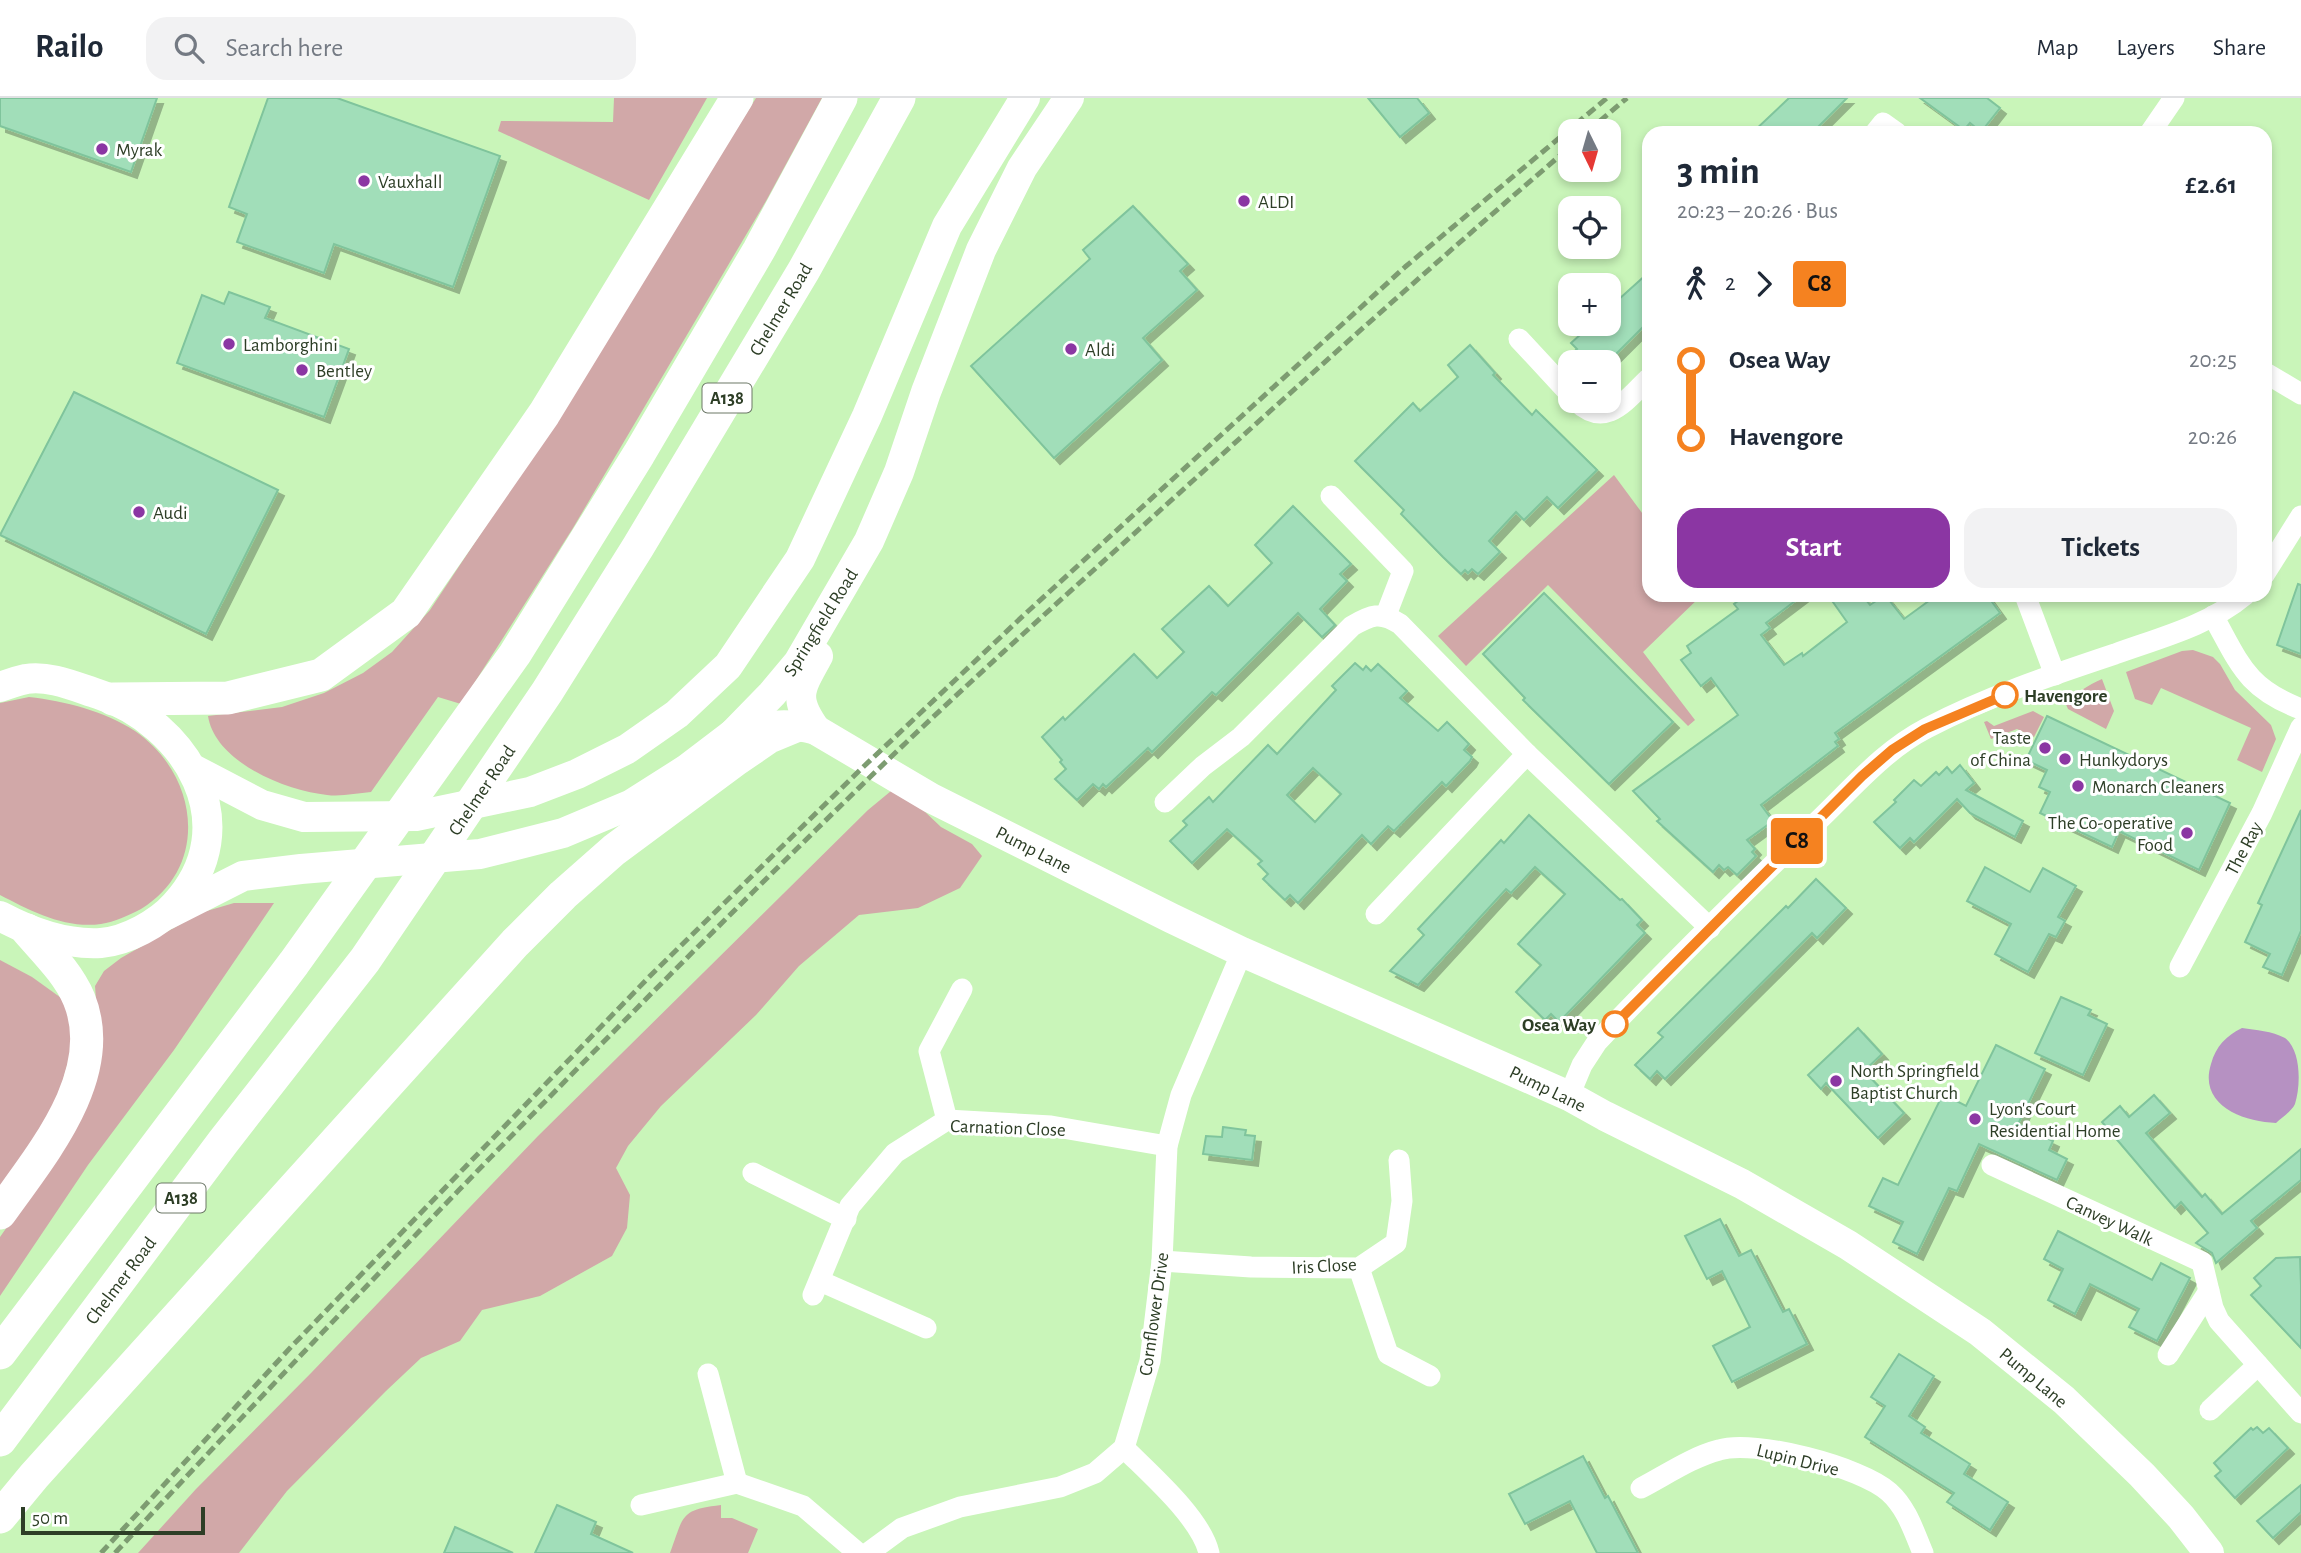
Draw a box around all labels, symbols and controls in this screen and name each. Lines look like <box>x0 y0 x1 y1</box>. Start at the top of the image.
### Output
search box <box>146 17 636 80</box>
icon: search <box>170 29 208 67</box>
text: Railo <box>35 31 104 64</box>
text: Search here <box>226 35 343 61</box>
text: Map <box>2036 36 2078 60</box>
text: Layers <box>2116 36 2175 60</box>
text: Share <box>2213 36 2266 60</box>
north arrow <box>1558 119 1620 182</box>
map controls <box>1558 119 1621 413</box>
marker: Myrak <box>94 141 110 157</box>
place label: Myrak <box>116 141 162 160</box>
text: 3 min <box>1677 153 1760 191</box>
text: £2.61 <box>2185 172 2237 198</box>
marker: Vauxhall <box>356 173 372 189</box>
place label: Vauxhall <box>378 173 442 192</box>
marker: ALDI <box>1236 193 1252 209</box>
place label: ALDI <box>1258 193 1294 212</box>
button: locate <box>1558 196 1621 259</box>
text: 20:23 – 20:26 · Bus <box>1677 200 1838 223</box>
street label: Chelmer Road <box>746 260 816 359</box>
icon: walk <box>1677 265 1715 303</box>
icon: forward <box>1745 265 1783 303</box>
text: 2 <box>1725 272 1735 295</box>
text: C8 <box>1807 272 1832 296</box>
button: + <box>1558 273 1621 336</box>
marker: Lamborghini <box>221 336 237 352</box>
place label: Lamborghini <box>243 336 338 355</box>
marker: Aldi <box>1063 341 1079 357</box>
place label: Aldi <box>1085 341 1115 360</box>
text: Osea Way <box>1729 347 1830 373</box>
text: 20:25 <box>2189 349 2237 372</box>
button: − <box>1558 350 1621 413</box>
marker: Bentley <box>294 362 310 378</box>
place label: Bentley <box>316 362 372 381</box>
road number: A138 <box>702 384 752 412</box>
text: Havengore <box>1729 424 1843 450</box>
text: 20:26 <box>2188 426 2237 449</box>
marker: Audi <box>131 504 147 520</box>
place label: Audi <box>153 504 188 523</box>
button: Start <box>1677 508 1950 588</box>
button: Tickets <box>1964 508 2237 588</box>
street label: Springfield Road <box>781 565 862 680</box>
marker: Havengore <box>1992 682 2018 708</box>
place label: Havengore <box>2024 687 2107 706</box>
place label: Taste of China <box>1970 729 2031 770</box>
marker: Taste of China <box>2037 740 2053 756</box>
street label: Chelmer Road <box>445 742 519 839</box>
marker: Hunkydorys <box>2057 751 2073 767</box>
place label: Hunkydorys <box>2079 751 2168 770</box>
marker: Monarch Cleaners <box>2070 778 2086 794</box>
place label: Monarch Cleaners <box>2092 778 2224 797</box>
place label: The Co-operative Food <box>2048 814 2173 855</box>
line badge: C8 <box>1766 818 1828 864</box>
street label: The Ray <box>2222 819 2266 879</box>
street label: Pump Lane <box>992 823 1074 877</box>
marker: The Co-operative Food <box>2179 825 2195 841</box>
text: C8 <box>1785 829 1809 853</box>
marker: Osea Way <box>1602 1011 1628 1037</box>
place label: Osea Way <box>1522 1016 1597 1035</box>
place label: North Springfield Baptist Church <box>1850 1062 1979 1103</box>
street label: Pump Lane <box>1506 1063 1588 1116</box>
marker: North Springfield Baptist Church <box>1828 1073 1844 1089</box>
place label: Lyon's Court Residential Home <box>1989 1100 2121 1141</box>
marker: Lyon's Court Residential Home <box>1967 1111 1983 1127</box>
street label: Carnation Close <box>950 1117 1066 1140</box>
road number: A138 <box>156 1184 206 1212</box>
street label: Canvey Walk <box>2063 1193 2156 1250</box>
street label: Chelmer Road <box>82 1233 160 1328</box>
street label: Cornflower Drive <box>1136 1251 1173 1377</box>
street label: Iris Close <box>1291 1255 1357 1278</box>
street label: Pump Lane <box>1995 1344 2071 1412</box>
street label: Lupin Drive <box>1754 1441 1841 1480</box>
scale bar <box>21 1504 205 1536</box>
text: 50 m <box>32 1509 68 1528</box>

